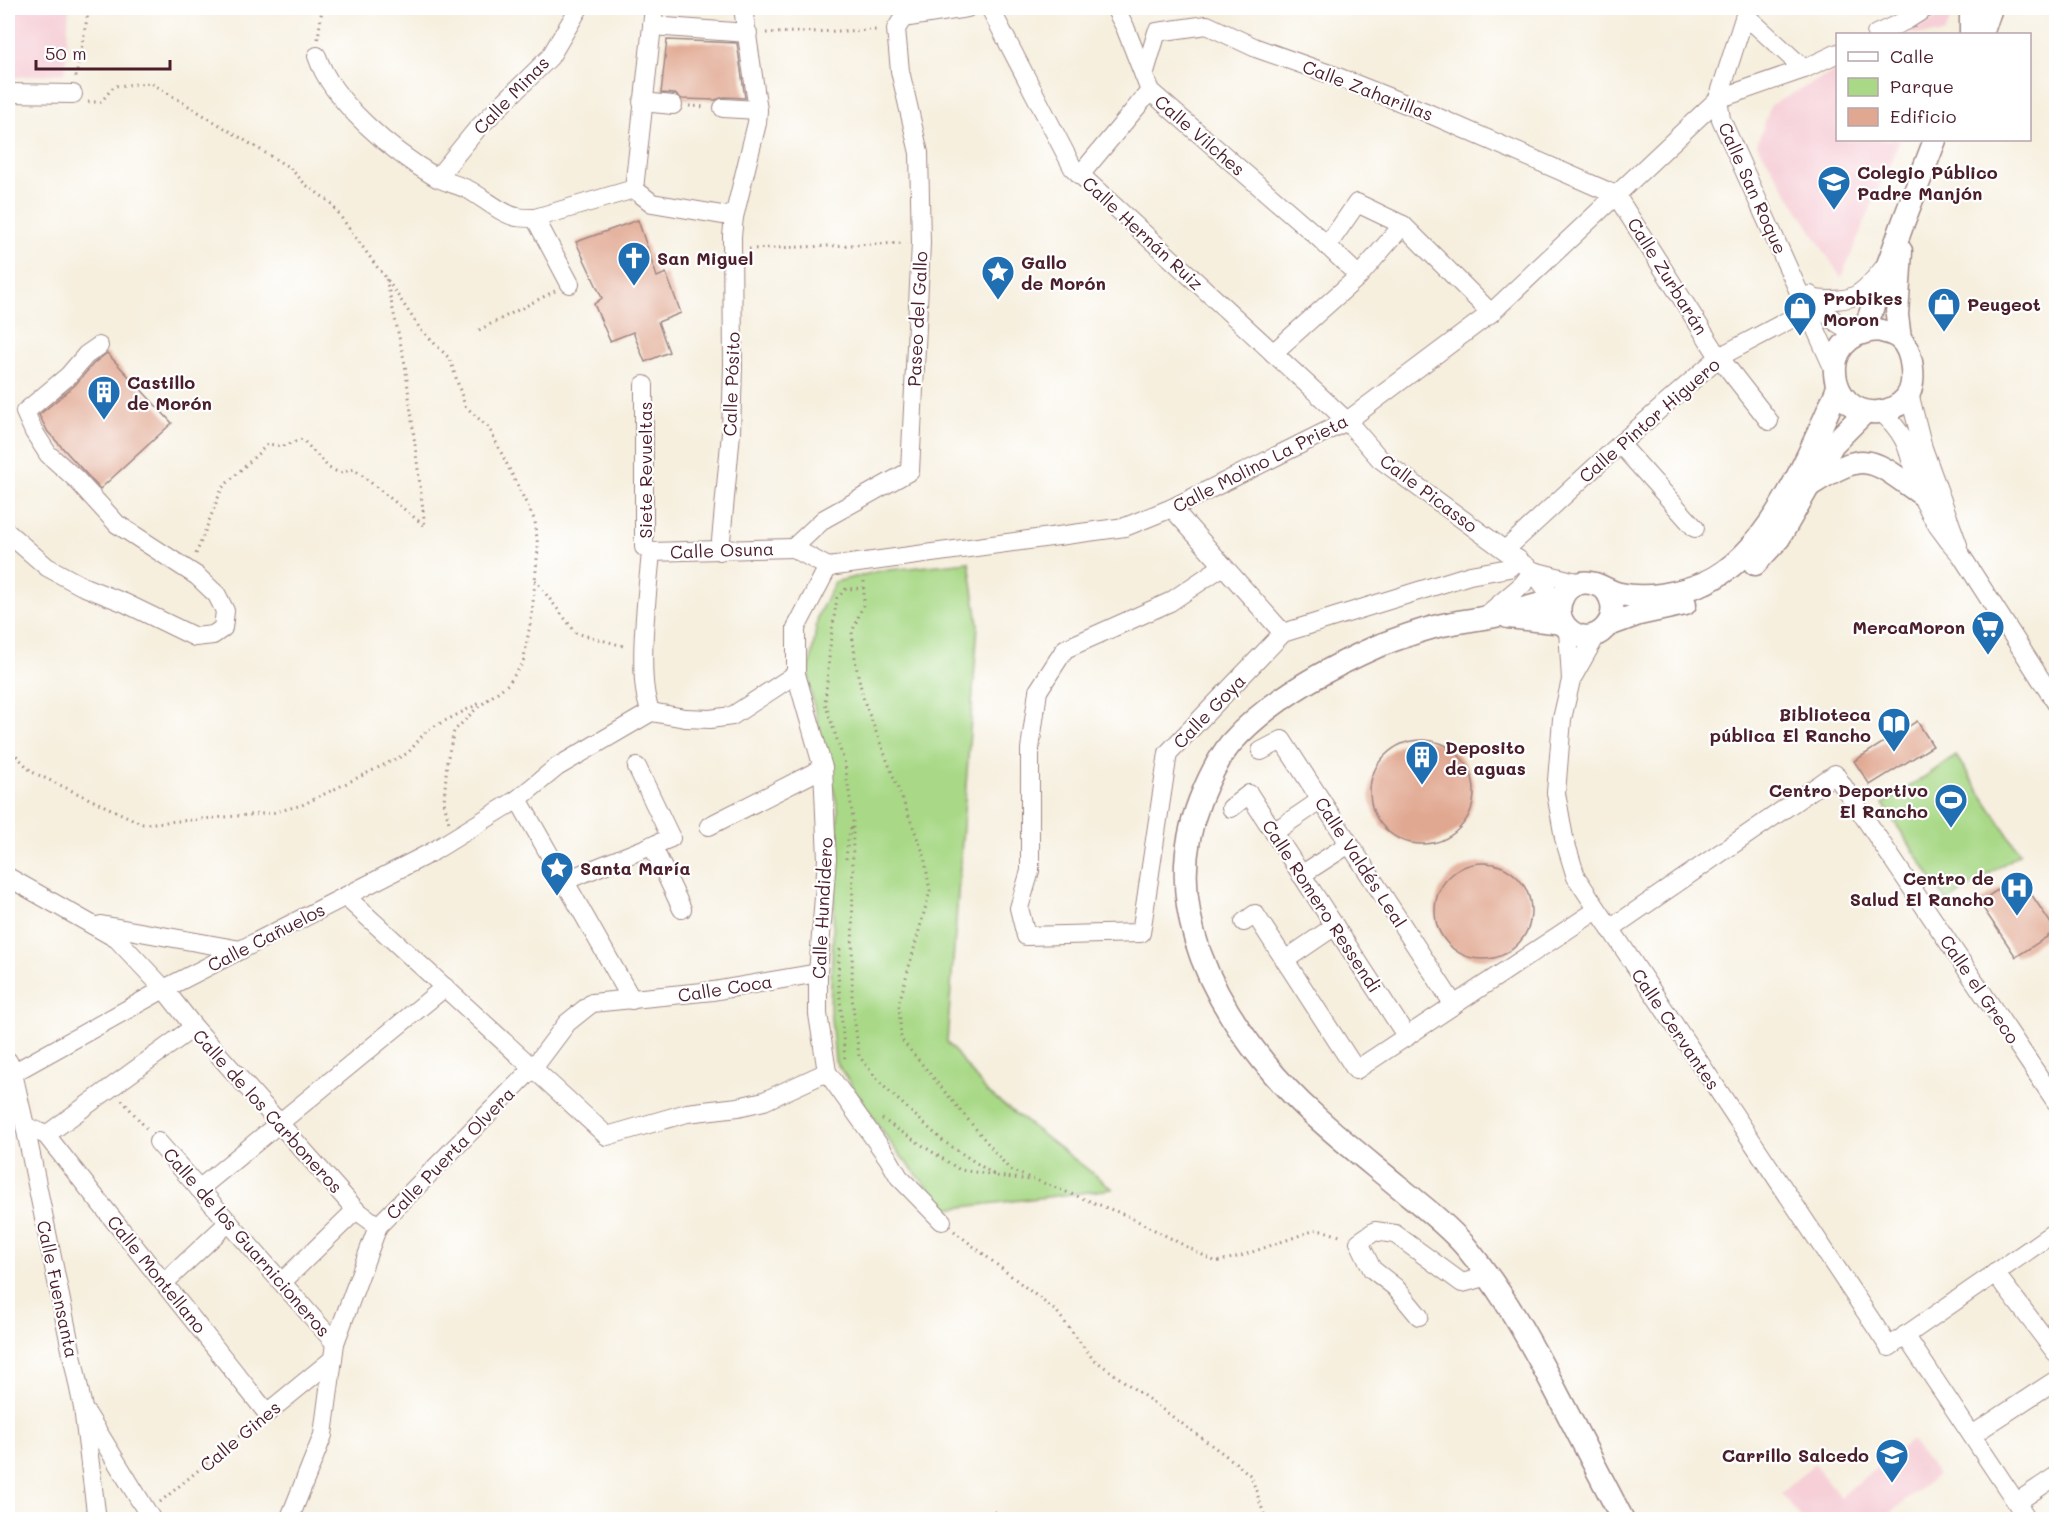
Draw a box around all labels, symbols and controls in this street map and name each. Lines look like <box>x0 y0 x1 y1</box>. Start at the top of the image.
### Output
scale bar <box>36 33 170 71</box>
legend <box>1836 33 2031 141</box>
text: 50 m <box>45 41 87 65</box>
text: Calle <box>1890 44 1934 68</box>
street label: Calle Minas <box>468 51 554 139</box>
street label: Calle Zaharillas <box>1299 54 1437 126</box>
text: Parque <box>1890 74 1954 98</box>
street label: Calle Vilches <box>1150 89 1250 181</box>
text: Edificio <box>1890 104 1957 128</box>
street label: Calle San Roque <box>1713 118 1793 258</box>
place label: Colegio Público Padre Manjón <box>1857 160 1998 205</box>
school or university icon: Colegio Público Padre Manjón <box>1816 164 1852 211</box>
street label: Calle Hernán Ruiz <box>1077 171 1209 295</box>
street label: Calle Zurbarán <box>1622 213 1714 339</box>
church icon: San Miguel <box>616 240 652 287</box>
place label: San Miguel <box>657 246 753 270</box>
street label: Paseo del Gallo <box>901 250 933 387</box>
place label: Gallo de Morón <box>1021 250 1106 295</box>
place icon: Gallo de Morón <box>980 254 1016 301</box>
place label: Probikes Moron <box>1823 286 1903 331</box>
shop icon: Peugeot <box>1926 286 1962 333</box>
shop icon: Probikes Moron <box>1782 290 1818 337</box>
place label: Peugeot <box>1967 292 2041 316</box>
street label: Calle Pósito <box>717 331 745 437</box>
street label: Calle Pintor Higuero <box>1573 352 1725 488</box>
place label: Castillo de Morón <box>127 370 212 415</box>
building icon: Castillo de Morón <box>86 374 122 421</box>
street label: Siete Revueltas <box>633 401 657 539</box>
street label: Calle Molino La Prieta <box>1168 408 1352 518</box>
street label: Calle Picasso <box>1375 448 1483 538</box>
street label: Calle Osuna <box>670 536 774 564</box>
supermarket icon: MercaMoron <box>1970 609 2006 656</box>
place label: MercaMoron <box>1852 615 1965 639</box>
street label: Calle Goya <box>1167 669 1251 753</box>
place label: Biblioteca pública El Rancho <box>1710 702 1871 747</box>
library icon: Biblioteca pública El Rancho <box>1876 706 1912 753</box>
place label: Deposito de aguas <box>1445 735 1526 780</box>
building icon: Deposito de aguas <box>1404 739 1440 786</box>
place label: Centro Deportivo El Rancho <box>1769 778 1928 823</box>
sports icon: Centro Deportivo El Rancho <box>1933 782 1969 829</box>
street label: Calle Valdés Leal <box>1310 792 1412 932</box>
street label: Calle Romero Ressendi <box>1257 815 1387 997</box>
street label: Calle Hundidero <box>806 836 838 979</box>
place icon: Santa María <box>539 850 575 897</box>
place label: Santa María <box>580 856 691 880</box>
place label: Centro de Salud El Rancho <box>1850 866 1994 911</box>
hospital icon: Centro de Salud El Rancho <box>1999 870 2035 917</box>
street label: Calle Cañuelos <box>203 897 329 977</box>
street label: Calle el Greco <box>1935 930 2025 1048</box>
street label: Calle Cervantes <box>1626 964 1726 1094</box>
street label: Calle Coca <box>676 969 774 1007</box>
street label: Calle de los Carboneros <box>188 1024 348 1198</box>
street label: Calle Puerta Olvera <box>380 1082 520 1224</box>
street label: Calle de los Guarnicioneros <box>158 1142 336 1342</box>
street label: Calle Montellano <box>102 1210 212 1338</box>
street label: Calle Fuensanta <box>32 1218 84 1360</box>
street label: Calle Gines <box>194 1395 286 1477</box>
school or university icon: Carrillo Salcedo <box>1874 1437 1910 1484</box>
place label: Carrillo Salcedo <box>1722 1443 1869 1467</box>

